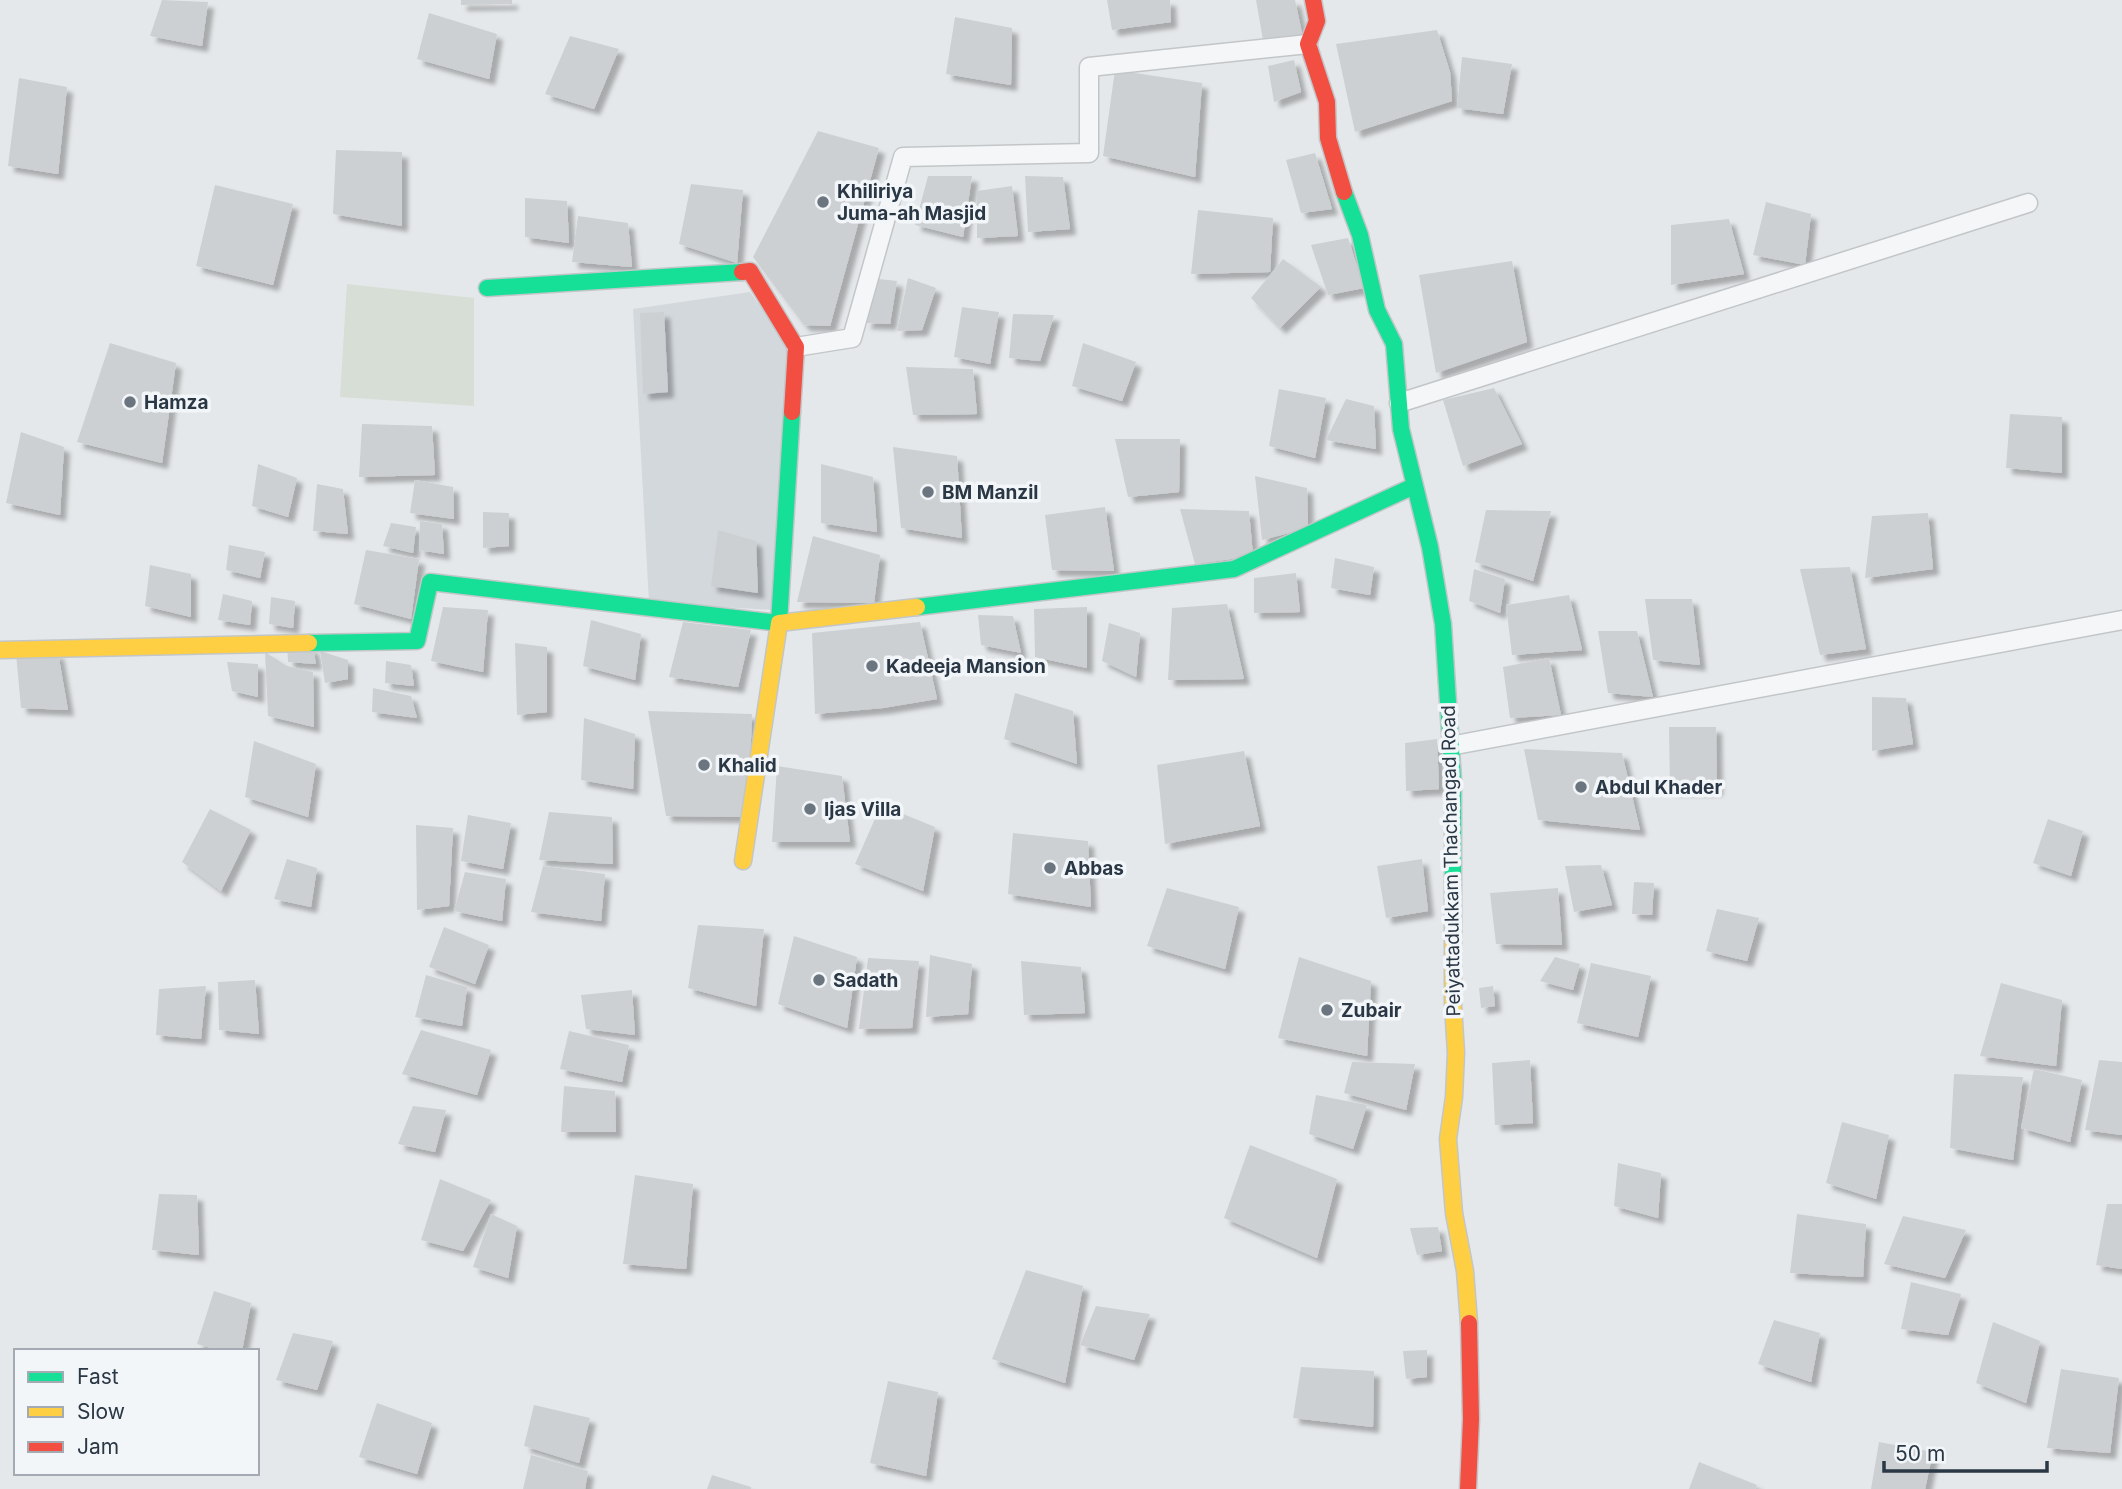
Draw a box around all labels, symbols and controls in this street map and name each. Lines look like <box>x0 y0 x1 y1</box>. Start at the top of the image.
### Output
place label: Khiliriya Juma-ah Masjid <box>837 180 986 225</box>
marker: Khiliriya Juma-ah Masjid <box>815 194 831 210</box>
place label: Hamza <box>144 391 208 414</box>
marker: Hamza <box>122 394 138 410</box>
place label: BM Manzil <box>942 481 1039 504</box>
marker: BM Manzil <box>920 484 936 500</box>
place label: Kadeeja Mansion <box>886 655 1046 678</box>
marker: Kadeeja Mansion <box>864 658 880 674</box>
street label: Peiyattadukkam Thachangad Road <box>1437 705 1465 1017</box>
place label: Khalid <box>718 754 777 777</box>
marker: Khalid <box>696 757 712 773</box>
place label: Abdul Khader <box>1595 776 1722 799</box>
marker: Abdul Khader <box>1573 779 1589 795</box>
place label: Ijas Villa <box>824 798 901 821</box>
marker: Ijas Villa <box>802 801 818 817</box>
place label: Abbas <box>1064 857 1124 880</box>
marker: Abbas <box>1042 860 1058 876</box>
place label: Sadath <box>833 969 898 992</box>
marker: Sadath <box>811 972 827 988</box>
place label: Zubair <box>1341 999 1402 1022</box>
marker: Zubair <box>1319 1002 1335 1018</box>
legend <box>14 1349 259 1475</box>
text: Fast <box>77 1364 119 1389</box>
text: Slow <box>77 1399 125 1424</box>
scale bar <box>1884 1430 2047 1474</box>
text: Jam <box>77 1434 119 1459</box>
text: 50 m <box>1895 1441 1945 1466</box>

